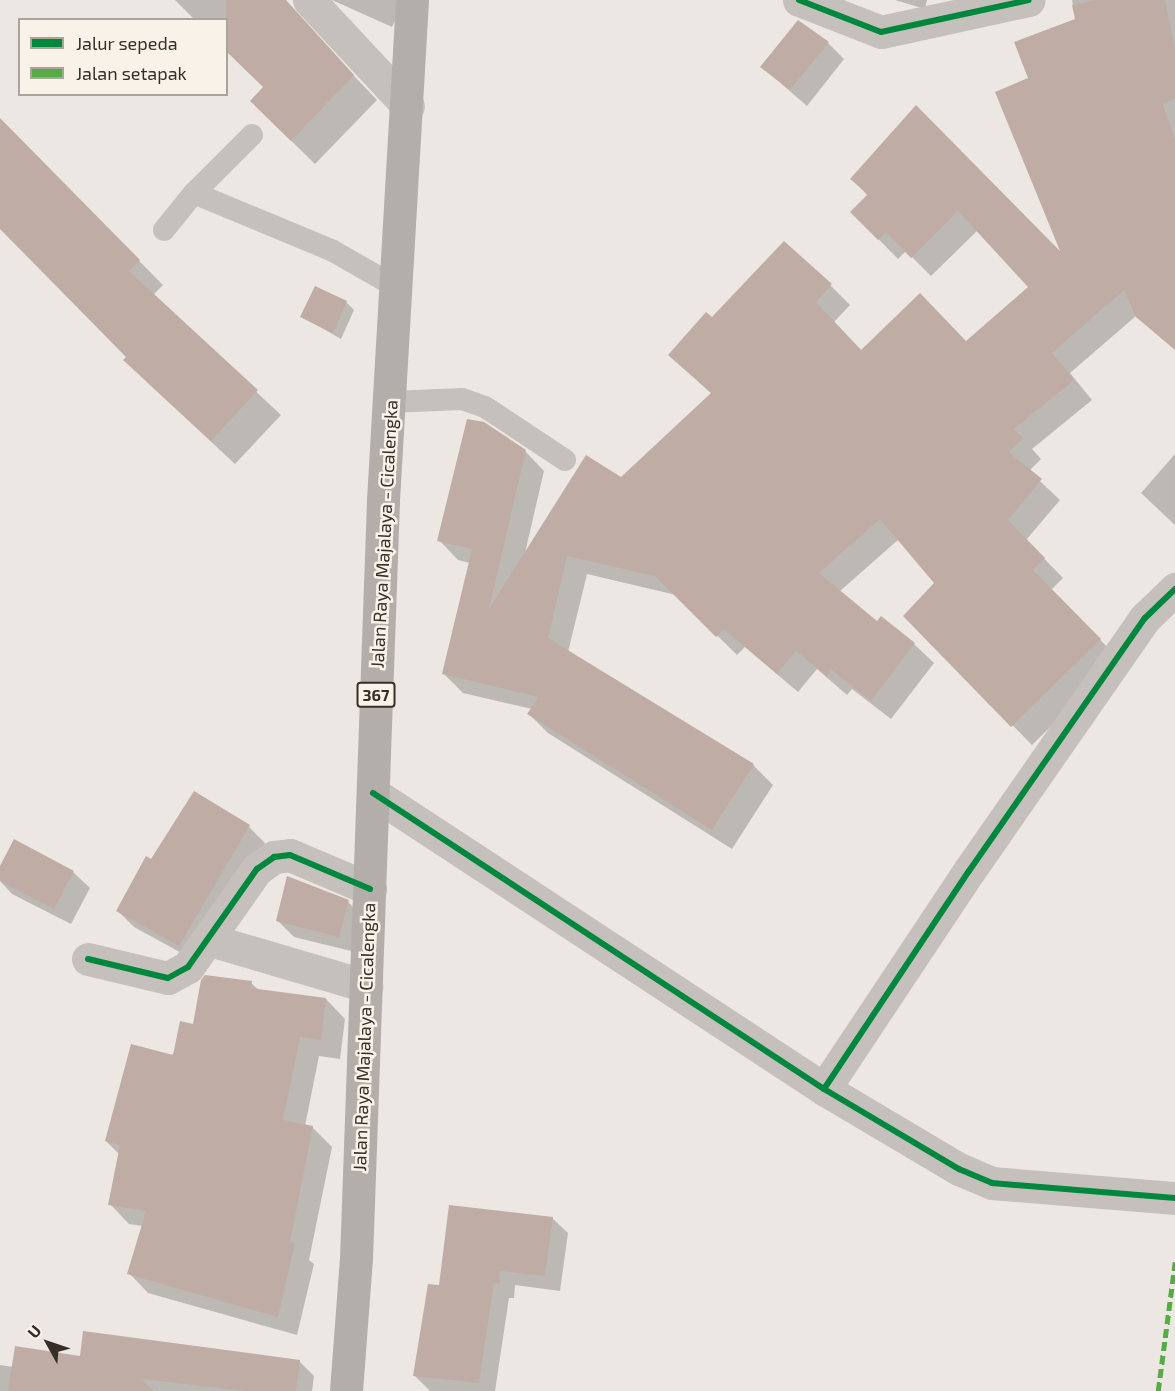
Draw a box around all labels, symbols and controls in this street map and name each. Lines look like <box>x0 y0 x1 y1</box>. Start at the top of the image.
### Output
legend <box>18 18 228 96</box>
text: Jalur sepeda <box>76 32 178 54</box>
text: Jalan setapak <box>76 62 187 84</box>
street label: Jalan Raya Majalaya - Cicalengka <box>366 399 402 669</box>
road number: 367 <box>356 682 395 708</box>
street label: Jalan Raya Majalaya - Cicalengka <box>349 902 379 1172</box>
north arrow <box>18 1313 78 1373</box>
text: U <box>23 1321 45 1341</box>

